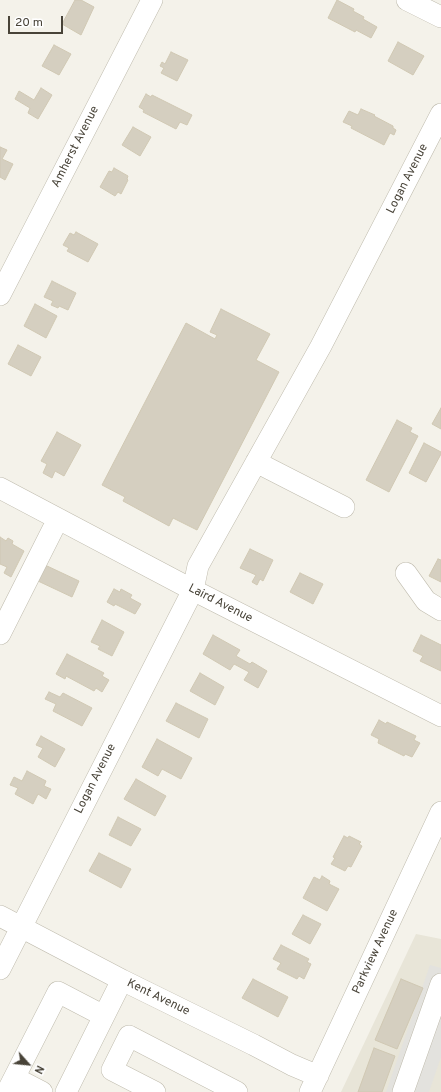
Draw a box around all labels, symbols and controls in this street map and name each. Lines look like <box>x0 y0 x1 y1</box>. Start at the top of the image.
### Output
scale bar <box>10 8 65 34</box>
text: 20 m <box>15 15 43 31</box>
street label: Amherst Avenue <box>49 104 103 190</box>
street label: Logan Avenue <box>384 142 432 216</box>
street label: Laird Avenue <box>185 582 255 626</box>
street label: Logan Avenue <box>72 742 120 816</box>
street label: Parkview Avenue <box>350 907 402 997</box>
street label: Kent Avenue <box>124 977 192 1019</box>
north arrow <box>8 1044 48 1084</box>
text: N <box>31 1063 47 1076</box>

